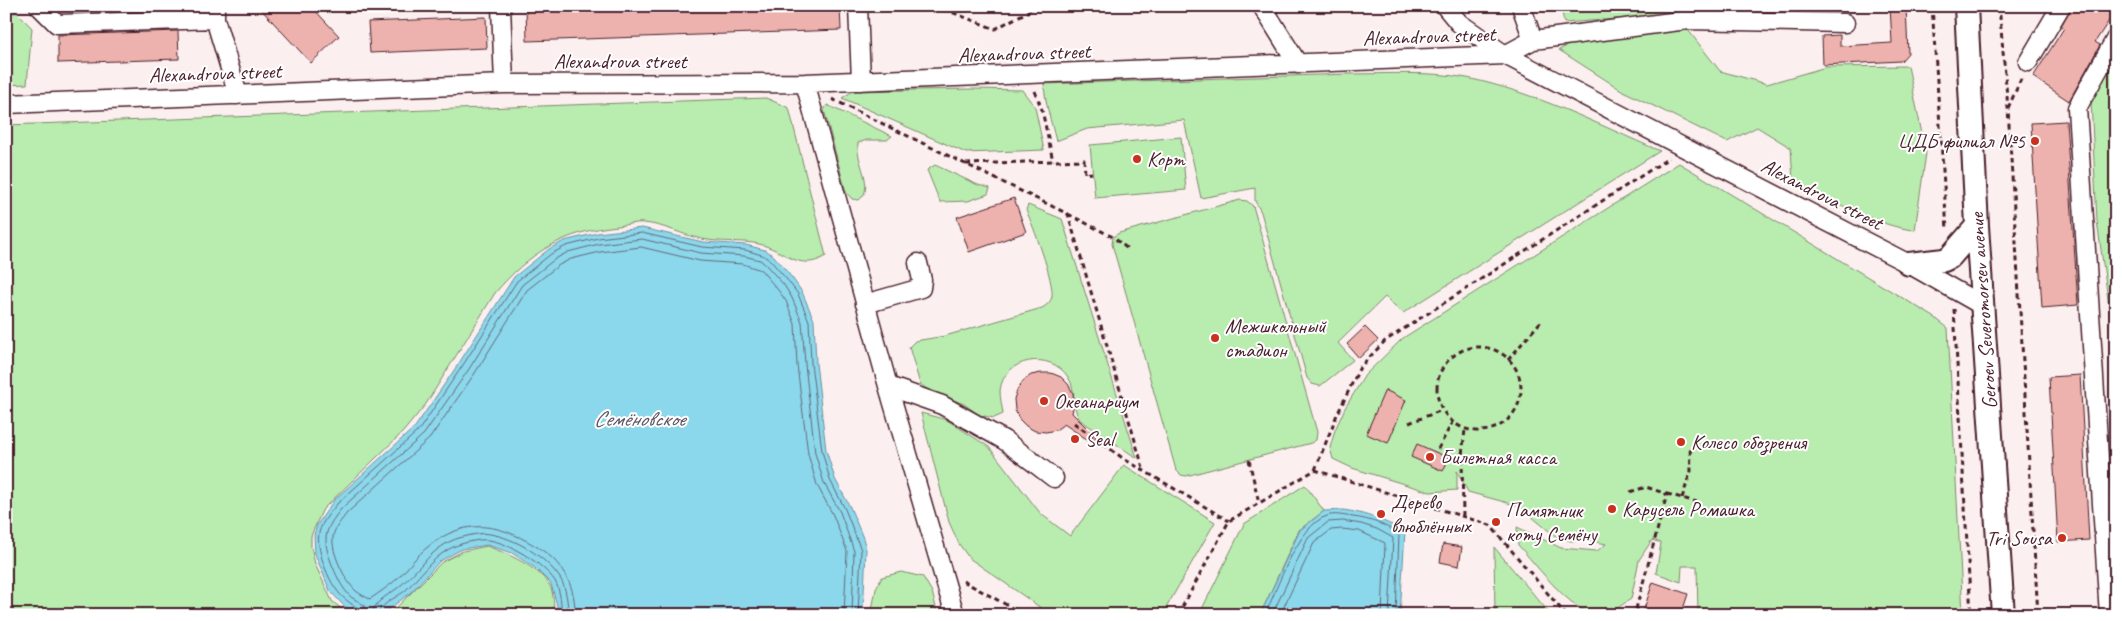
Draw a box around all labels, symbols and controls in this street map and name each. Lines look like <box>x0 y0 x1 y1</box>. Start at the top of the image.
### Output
street label: Alexandrova street <box>1362 21 1498 51</box>
street label: Alexandrova street <box>957 38 1093 68</box>
street label: Alexandrova street <box>554 48 688 74</box>
street label: Alexandrova street <box>148 58 284 88</box>
place label: ЦДБ филиал №5 <box>1897 128 2027 154</box>
marker: ЦДБ филиал №5 <box>2029 135 2041 147</box>
place label: Корт <box>1147 146 1186 172</box>
street label: Alexandrova street <box>1757 152 1889 237</box>
marker: Корт <box>1131 153 1143 165</box>
street label: Geroev Severomorsev avenue <box>1963 211 2003 410</box>
place label: Межшкольный стадион <box>1225 313 1327 363</box>
marker: Межшкольный стадион <box>1209 332 1221 344</box>
place label: Океанариум <box>1054 388 1139 414</box>
marker: Океанариум <box>1038 395 1050 407</box>
water label: Семёновское <box>594 405 687 433</box>
place label: Seal <box>1085 426 1117 452</box>
place label: Колесо обозрения <box>1691 429 1807 456</box>
marker: Seal <box>1069 433 1081 445</box>
marker: Колесо обозрения <box>1675 436 1687 448</box>
place label: Билетная касса <box>1440 444 1559 470</box>
marker: Билетная касса <box>1424 451 1436 463</box>
place label: Дерево влюблённых <box>1391 489 1472 539</box>
place label: Карусель Ромашка <box>1622 496 1756 522</box>
place label: Памятник коту Семёну <box>1506 497 1599 547</box>
marker: Карусель Ромашка <box>1606 503 1618 515</box>
marker: Дерево влюблённых <box>1375 508 1387 520</box>
marker: Памятник коту Семёну <box>1490 516 1502 528</box>
place label: Tri Sousa <box>1986 525 2054 551</box>
marker: Tri Sousa <box>2056 532 2068 544</box>

